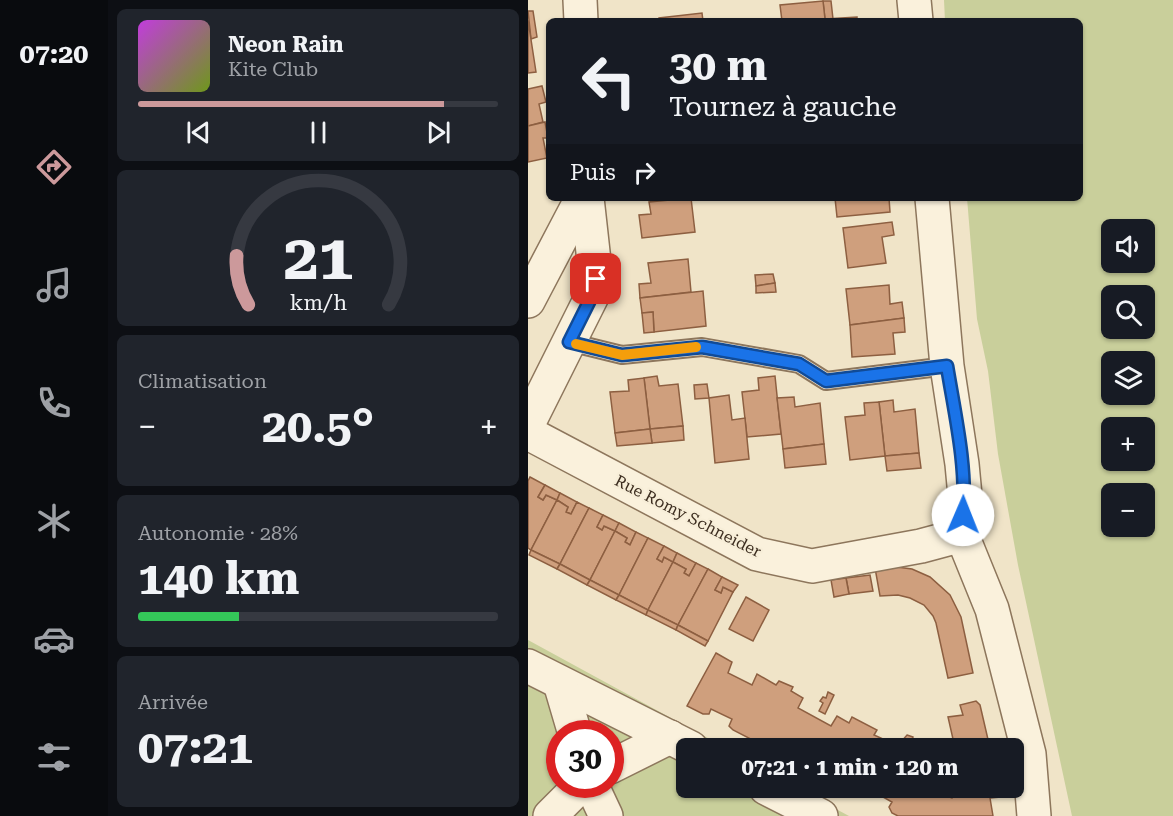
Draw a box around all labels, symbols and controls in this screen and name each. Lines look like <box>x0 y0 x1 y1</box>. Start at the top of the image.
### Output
text: Neon Rain <box>228 32 343 57</box>
text: 07:20 <box>20 38 88 70</box>
text: 30 m <box>669 41 767 90</box>
icon: left <box>570 42 648 120</box>
text: Kite Club <box>228 57 318 81</box>
text: Tournez à gauche <box>669 91 897 123</box>
icon: previous <box>182 116 215 149</box>
icon: pause <box>302 116 335 149</box>
icon: next <box>422 116 455 149</box>
icon: directions <box>33 146 75 188</box>
icon: right <box>628 156 661 189</box>
text: Puis <box>570 160 616 185</box>
map controls <box>1101 219 1155 537</box>
button: sound <box>1101 219 1155 273</box>
text: 21 <box>283 221 353 294</box>
pin <box>570 253 621 304</box>
icon: arrive <box>579 262 612 295</box>
icon: music <box>33 264 75 306</box>
button: search <box>1101 285 1155 339</box>
text: km/h <box>289 290 347 315</box>
button: layers <box>1101 351 1155 405</box>
text: Climatisation <box>138 369 267 393</box>
icon: phone <box>33 382 75 424</box>
text: 20.5° <box>262 400 374 453</box>
text: − <box>138 407 156 446</box>
text: + <box>480 407 498 446</box>
button: + <box>1101 417 1155 471</box>
street label: Rue Romy Schneider <box>612 471 765 561</box>
position arrow <box>931 483 995 547</box>
button: − <box>1101 483 1155 537</box>
icon: climate <box>33 500 75 542</box>
text: Autonomie · 28% <box>138 521 298 545</box>
text: 140 km <box>138 552 299 605</box>
icon: car <box>33 618 75 660</box>
text: Arrivée <box>138 690 208 714</box>
speed limit sign: 30 <box>546 720 624 798</box>
text: 07:21 <box>138 721 253 774</box>
icon: filters <box>33 736 75 778</box>
text: 07:21 · 1 min · 120 m <box>741 755 959 780</box>

